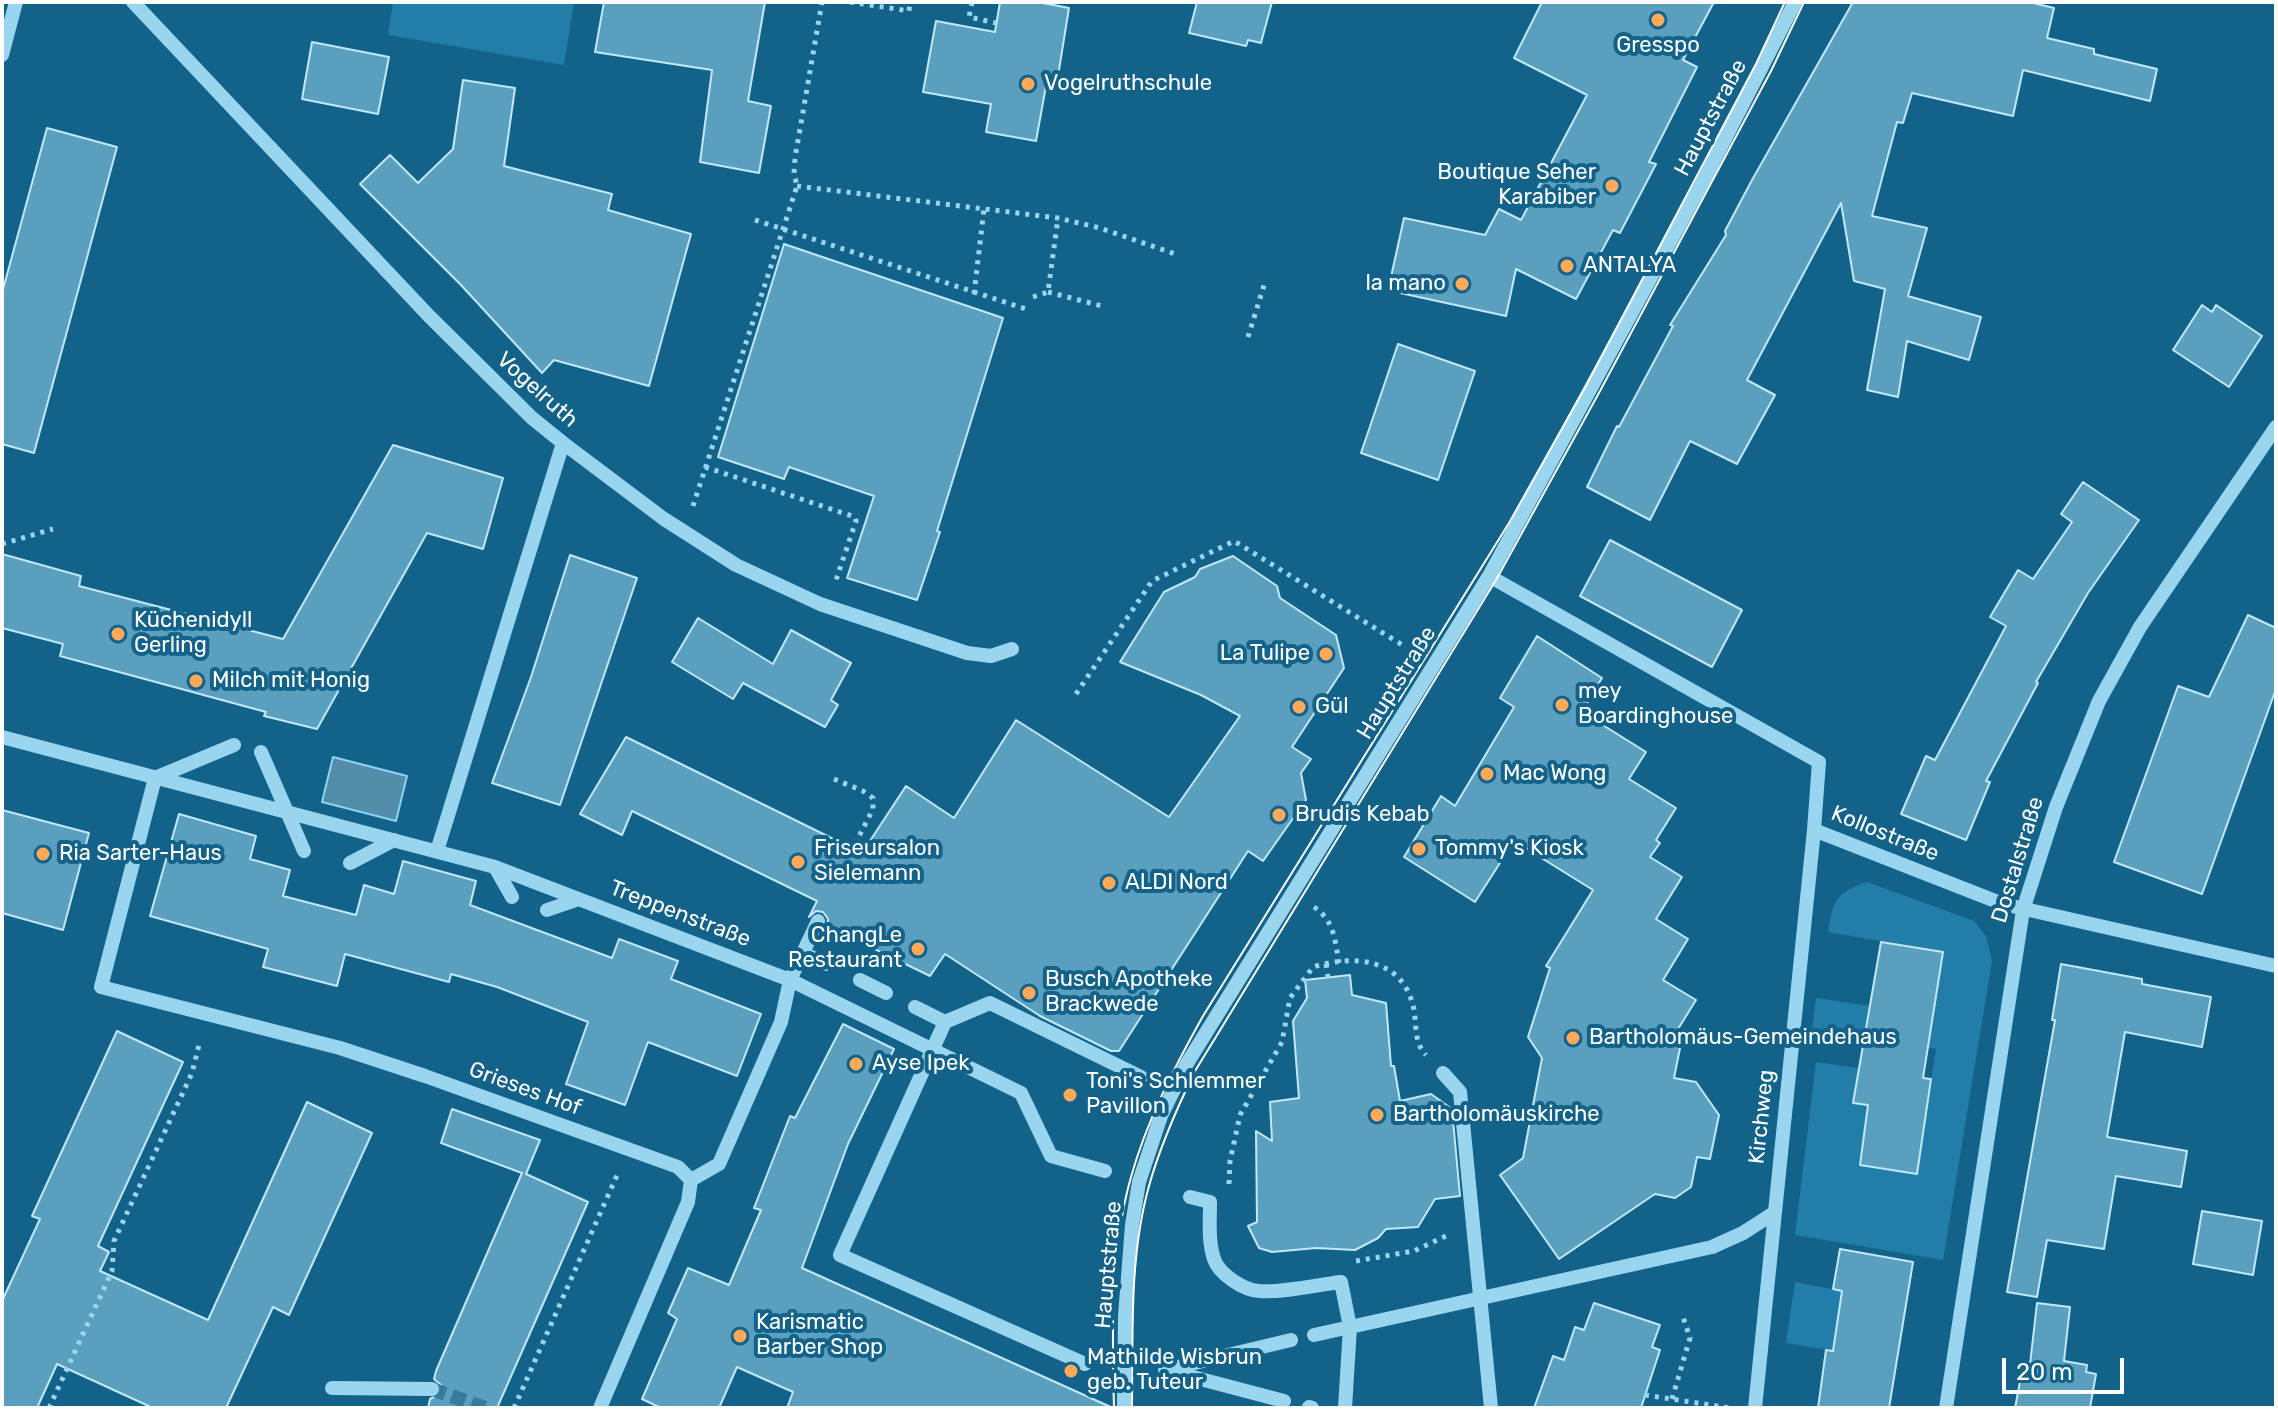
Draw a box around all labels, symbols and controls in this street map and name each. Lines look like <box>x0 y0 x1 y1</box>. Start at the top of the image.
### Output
marker: Gresspo <box>1649 11 1667 29</box>
place label: Gresspo <box>1616 33 1700 59</box>
street label: Hauptstraße <box>1669 55 1753 181</box>
place label: Vogelruthschule <box>1044 71 1212 97</box>
marker: Vogelruthschule <box>1019 75 1037 93</box>
place label: Boutique Seher Karabiber <box>1437 160 1596 212</box>
marker: Boutique Seher Karabiber <box>1603 177 1621 195</box>
place label: ANTALYA <box>1583 253 1676 279</box>
marker: ANTALYA <box>1558 257 1576 275</box>
place label: la mano <box>1365 271 1446 297</box>
marker: la mano <box>1453 275 1471 293</box>
street label: Vogelruth <box>491 347 583 433</box>
place label: Küchenidyll Gerling <box>134 608 252 660</box>
street label: Hauptstraße <box>1352 622 1442 744</box>
marker: Küchenidyll Gerling <box>109 625 127 643</box>
place label: La Tulipe <box>1220 641 1310 667</box>
marker: La Tulipe <box>1317 645 1335 663</box>
place label: Milch mit Honig <box>212 668 370 694</box>
marker: Milch mit Honig <box>187 672 205 690</box>
place label: mey Boardinghouse <box>1578 679 1733 730</box>
place label: Gül <box>1315 694 1349 720</box>
marker: mey Boardinghouse <box>1553 696 1571 714</box>
marker: Gül <box>1290 698 1308 716</box>
place label: Mac Wong <box>1503 761 1606 787</box>
marker: Mac Wong <box>1478 765 1496 783</box>
street label: Dostalstraße <box>1986 794 2050 926</box>
street label: Kollostraße <box>1827 800 1943 868</box>
place label: Brudis Kebab <box>1295 802 1430 828</box>
marker: Brudis Kebab <box>1270 806 1288 824</box>
place label: Friseursalon Sielemann <box>814 836 940 888</box>
place label: Tommy's Kiosk <box>1435 836 1584 862</box>
marker: Tommy's Kiosk <box>1410 840 1428 858</box>
place label: Ria Sarter-Haus <box>59 841 222 867</box>
marker: Ria Sarter-Haus <box>34 845 52 863</box>
marker: Friseursalon Sielemann <box>789 853 807 871</box>
place label: ALDI Nord <box>1125 870 1228 896</box>
marker: ALDI Nord <box>1100 874 1118 892</box>
street label: Treppenstraße <box>606 875 754 953</box>
place label: ChangLe Restaurant <box>788 923 902 974</box>
marker: ChangLe Restaurant <box>909 940 927 958</box>
place label: Busch Apotheke Brackwede <box>1045 967 1213 1018</box>
marker: Busch Apotheke Brackwede <box>1020 984 1038 1002</box>
place label: Bartholomäus-Gemeindehaus <box>1589 1025 1897 1051</box>
marker: Bartholomäus-Gemeindehaus <box>1564 1029 1582 1047</box>
place label: Ayse Ipek <box>872 1051 970 1077</box>
marker: Ayse Ipek <box>847 1055 865 1073</box>
street label: Grieses Hof <box>465 1056 585 1122</box>
street label: Kirchweg <box>1744 1068 1780 1166</box>
place label: Toni's Schlemmer Pavillon <box>1086 1069 1266 1120</box>
marker: Toni's Schlemmer Pavillon <box>1061 1086 1079 1104</box>
place label: Bartholomäuskirche <box>1393 1102 1600 1128</box>
marker: Bartholomäuskirche <box>1368 1106 1386 1124</box>
street label: Hauptstraße <box>1090 1200 1128 1330</box>
place label: Karismatic Barber Shop <box>756 1310 883 1362</box>
marker: Karismatic Barber Shop <box>731 1327 749 1345</box>
scale bar <box>2006 1342 2128 1392</box>
place label: Mathilde Wisbrun geb. Tuteur <box>1087 1345 1262 1396</box>
text: 20 m <box>2016 1358 2073 1386</box>
marker: Mathilde Wisbrun geb. Tuteur <box>1062 1362 1080 1380</box>

